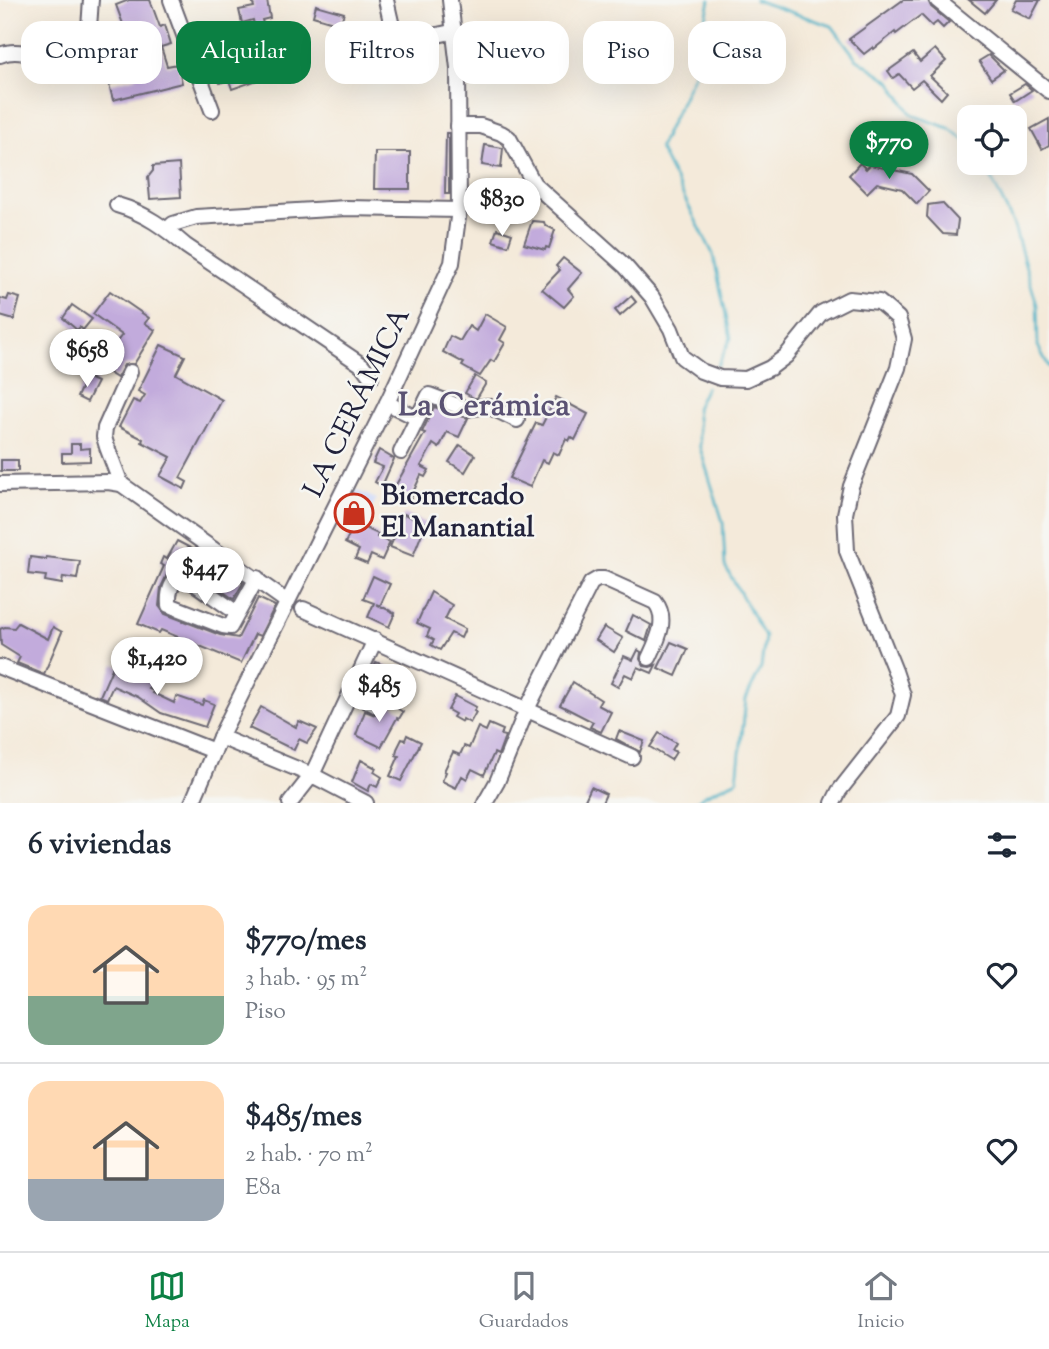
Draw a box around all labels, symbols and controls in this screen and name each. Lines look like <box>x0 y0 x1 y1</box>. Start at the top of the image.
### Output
chip: Comprar <box>21 21 162 84</box>
chip: Alquilar <box>176 21 311 84</box>
chip: Filtros <box>325 21 439 84</box>
chip: Nuevo <box>453 21 569 84</box>
chip: Piso <box>583 21 674 84</box>
chip: Casa <box>688 21 786 84</box>
map controls <box>957 105 1027 175</box>
button: locate <box>957 105 1027 175</box>
pin: $770 <box>848 122 930 181</box>
text: $770 <box>865 127 913 160</box>
pin: $830 <box>461 178 543 238</box>
text: $830 <box>479 184 525 217</box>
street label: LA CERÁMICA <box>295 301 421 505</box>
pin: $658 <box>46 330 128 389</box>
text: $658 <box>65 335 109 368</box>
district label: La Cerámica <box>398 384 570 430</box>
place label: Biomercado El Manantial <box>381 477 534 549</box>
shop icon: Biomercado El Manantial <box>333 492 375 534</box>
pin: $447 <box>164 548 246 607</box>
text: $447 <box>182 553 228 586</box>
pin: $1,420 <box>100 638 214 697</box>
text: $1,420 <box>127 643 187 676</box>
pin: $485 <box>338 664 420 724</box>
text: $485 <box>357 670 401 703</box>
text: 6 viviendas <box>28 824 171 867</box>
icon: filters <box>983 826 1021 864</box>
text: $770/mes <box>245 920 366 963</box>
icon: home <box>84 933 168 1017</box>
icon: heart <box>983 956 1021 994</box>
text: 3 hab. · 95 m² <box>245 963 367 996</box>
text: Piso <box>245 996 286 1029</box>
text: $485/mes <box>245 1096 362 1139</box>
icon: home <box>84 1109 168 1193</box>
icon: heart <box>983 1132 1021 1170</box>
text: 2 hab. · 70 m² <box>245 1139 373 1172</box>
text: E8a <box>245 1172 281 1205</box>
tab: Mapa <box>144 1267 190 1336</box>
tab: Guardados <box>479 1267 569 1336</box>
tab: Inicio <box>857 1267 905 1336</box>

